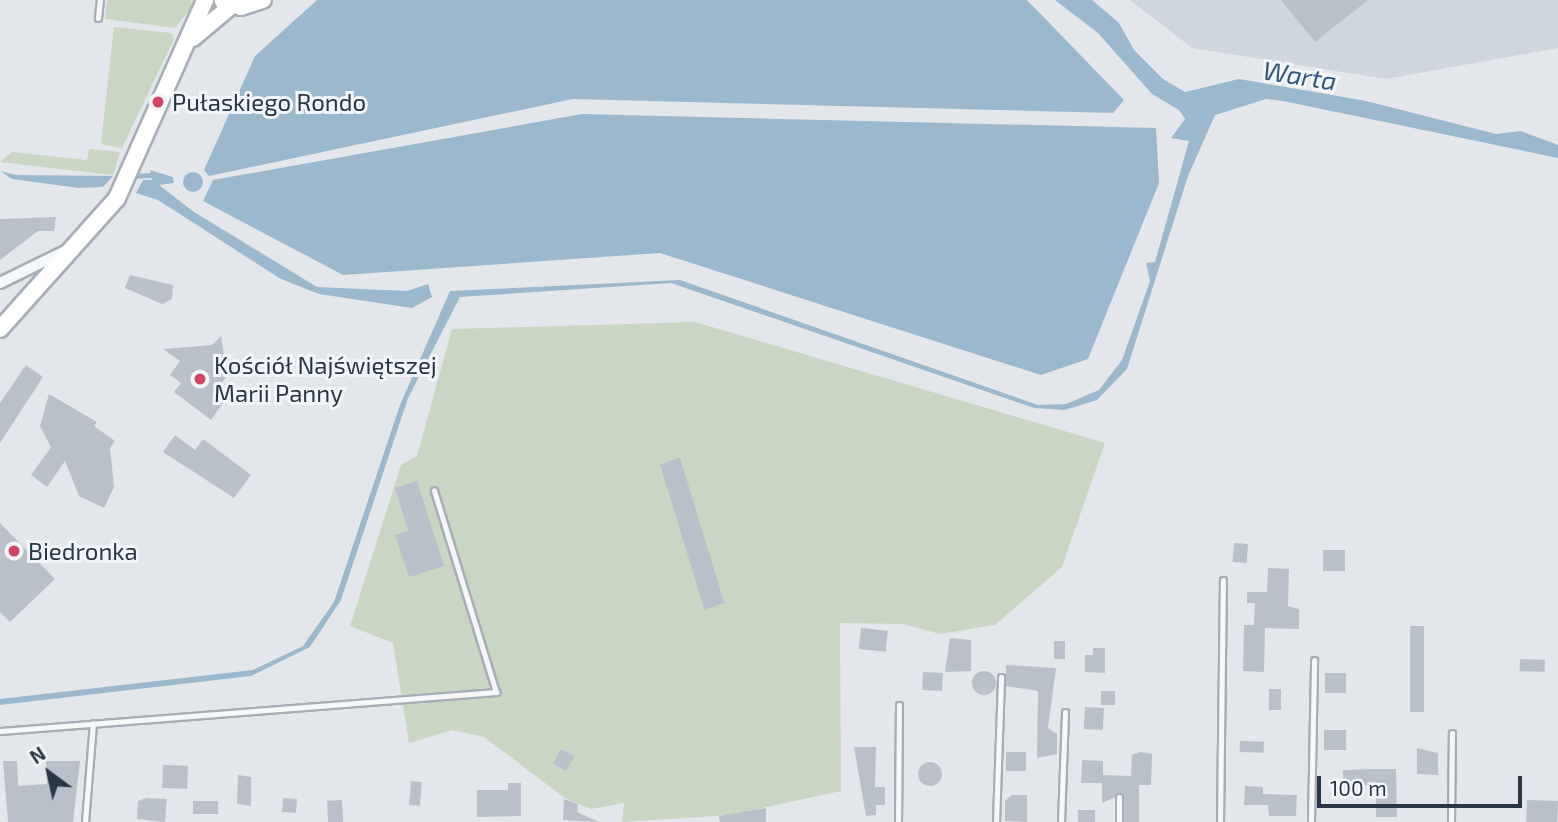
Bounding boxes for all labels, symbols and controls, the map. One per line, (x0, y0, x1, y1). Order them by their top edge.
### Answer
water label: Warta (1261, 54, 1339, 96)
place label: Pułaskiego Rondo (172, 88, 366, 116)
marker: Pułaskiego Rondo (150, 94, 166, 110)
place label: Kościół Najświętszej Marii Panny (214, 351, 438, 407)
marker: Kościół Najświętszej Marii Panny (192, 371, 208, 387)
place label: Biedronka (28, 537, 138, 565)
marker: Biedronka (6, 543, 22, 559)
north arrow (14, 738, 84, 808)
text: N (25, 742, 49, 768)
scale bar (1320, 762, 1525, 806)
text: 100 m (1330, 775, 1387, 800)

